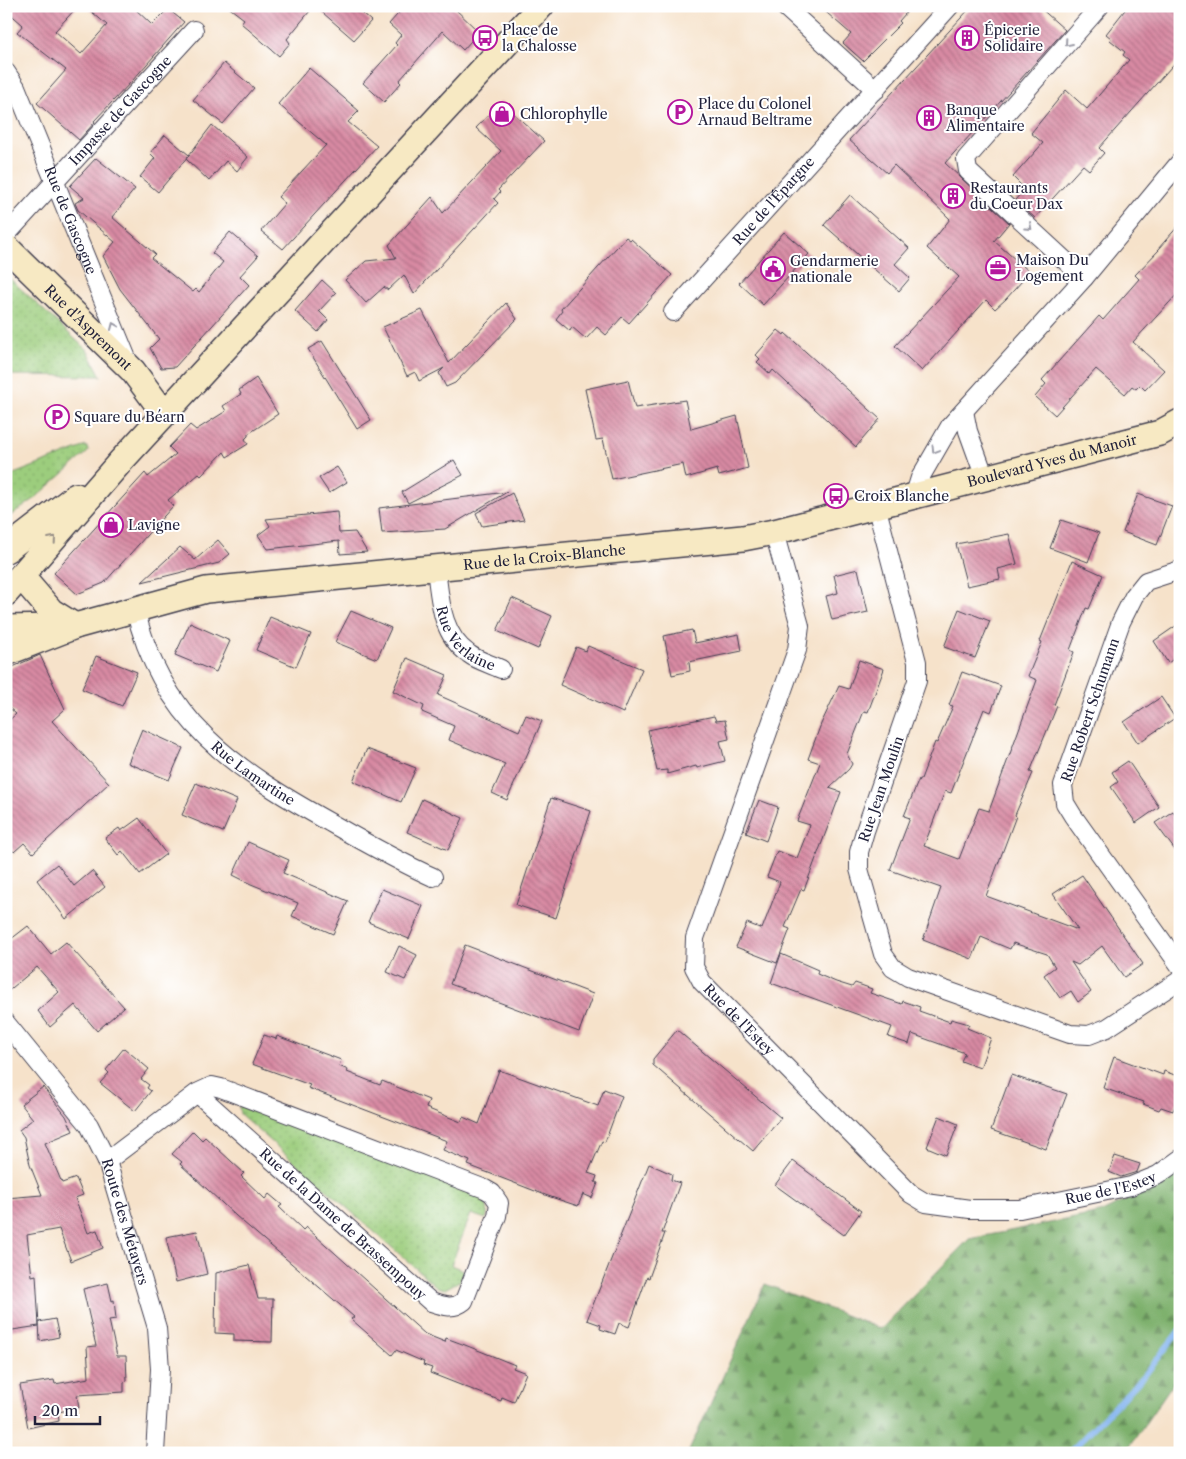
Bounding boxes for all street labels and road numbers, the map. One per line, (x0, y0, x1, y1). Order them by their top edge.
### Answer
street label: Impasse de Gascogne (65, 52, 175, 169)
street label: Rue de l'Épargne (729, 153, 818, 249)
street label: Rue de Gascogne (40, 164, 101, 277)
street label: Rue d'Aspremont (41, 281, 136, 374)
street label: Boulevard Yves du Manoir (965, 430, 1139, 491)
street label: Rue de la Croix-Blanche (462, 540, 627, 574)
street label: Rue Verlaine (432, 604, 498, 675)
street label: Rue Robert Schumann (1057, 635, 1123, 784)
street label: Rue Jean Moulin (854, 733, 908, 844)
street label: Rue Lamartine (207, 737, 298, 809)
street label: Rue de l'Estey (700, 980, 778, 1059)
street label: Rue de la Dame de Brassempouy (256, 1144, 430, 1304)
street label: Route des Métayers (98, 1156, 153, 1287)
street label: Rue de l'Estey (1063, 1168, 1159, 1208)

